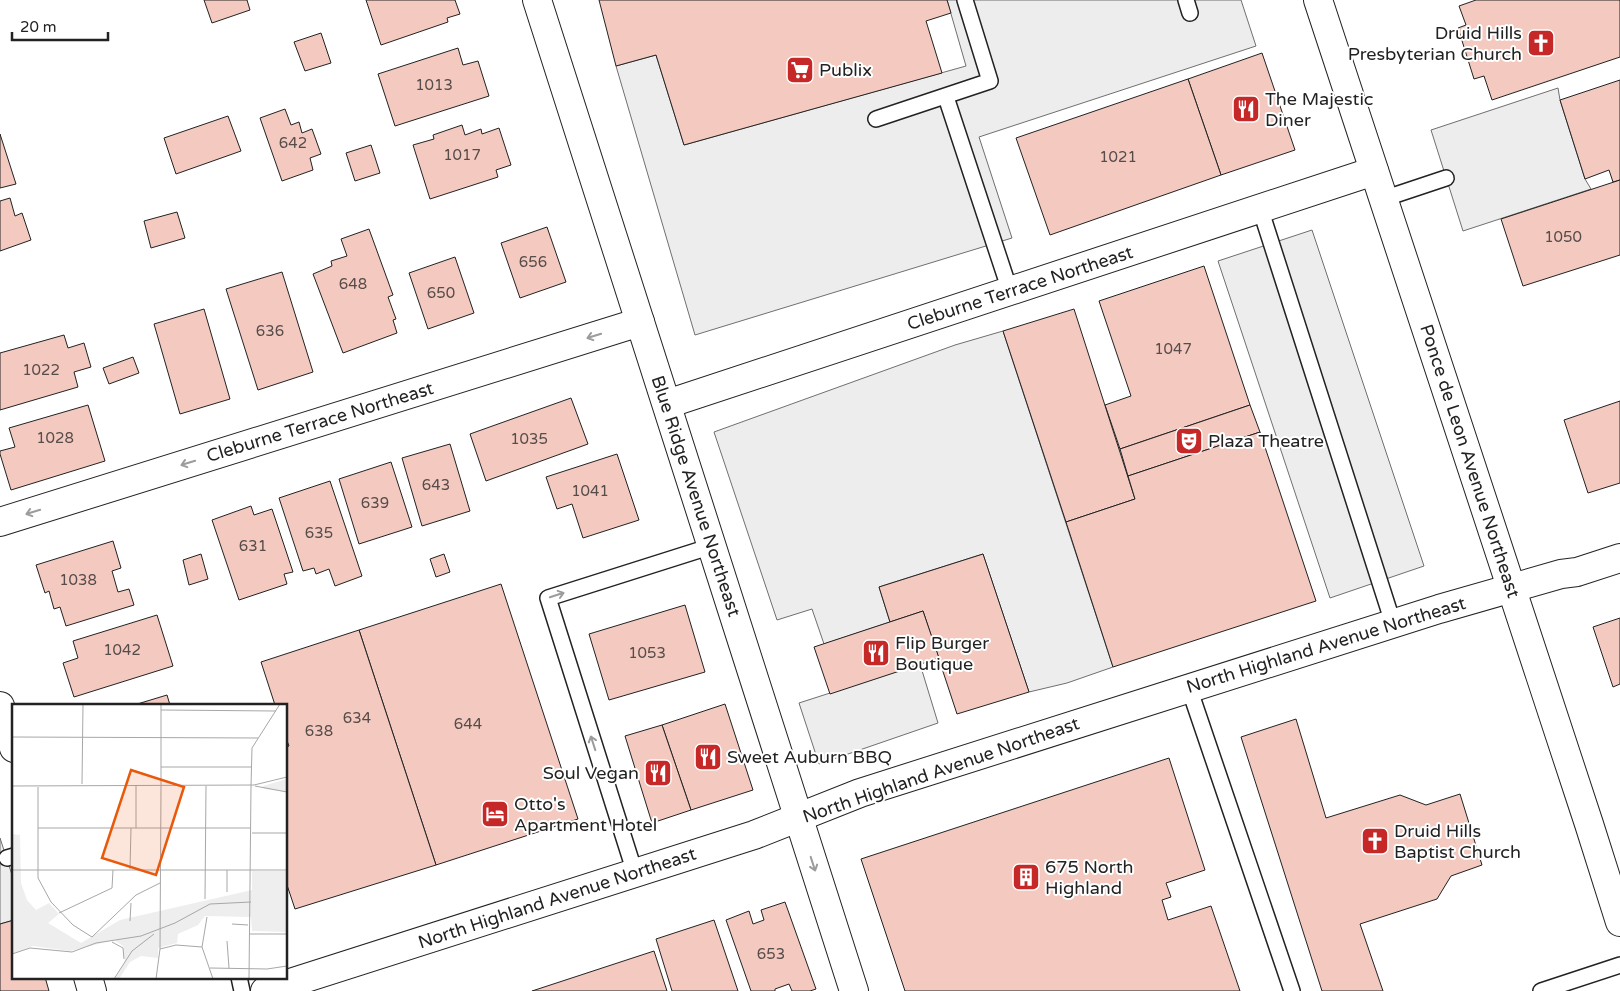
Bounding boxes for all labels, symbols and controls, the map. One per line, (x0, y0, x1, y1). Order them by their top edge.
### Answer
scale bar (12, 10, 109, 42)
text: 20 m (20, 18, 57, 36)
place label: Druid Hills Presbyterian Church (1348, 22, 1522, 65)
church icon: Druid Hills Presbyterian Church (1526, 28, 1556, 58)
supermarket icon: Publix (785, 55, 815, 85)
place label: Publix (819, 59, 872, 81)
house number: 1013 (415, 76, 453, 94)
place label: The Majestic Diner (1265, 88, 1373, 131)
restaurant icon: The Majestic Diner (1231, 94, 1261, 124)
house number: 642 (279, 134, 307, 152)
house number: 1017 (443, 146, 481, 164)
house number: 1021 (1099, 148, 1137, 166)
house number: 1050 (1544, 228, 1582, 246)
street label: Cleburne Terrace Northeast (904, 241, 1136, 335)
house number: 656 (519, 253, 547, 271)
house number: 648 (339, 275, 367, 293)
house number: 650 (427, 284, 455, 302)
street label: Ponce de Leon Avenue Northeast (1415, 321, 1525, 601)
house number: 636 (256, 322, 284, 340)
one-way arrow (586, 332, 602, 342)
house number: 1047 (1154, 340, 1192, 358)
house number: 1022 (22, 361, 60, 379)
street label: Blue Ridge Avenue Northeast (647, 373, 745, 619)
street label: Cleburne Terrace Northeast (204, 377, 436, 467)
theatre icon: Plaza Theatre (1174, 426, 1204, 456)
house number: 1028 (36, 429, 74, 447)
house number: 1035 (510, 430, 548, 448)
place label: Plaza Theatre (1208, 430, 1324, 452)
one-way arrow (181, 459, 197, 469)
house number: 643 (422, 476, 450, 494)
house number: 1041 (571, 482, 609, 500)
house number: 639 (361, 494, 389, 512)
one-way arrow (26, 507, 42, 517)
house number: 635 (305, 524, 333, 542)
house number: 631 (239, 537, 267, 555)
house number: 1038 (59, 571, 97, 589)
one-way arrow (549, 589, 565, 599)
street label: North Highland Avenue Northeast (1184, 592, 1469, 698)
place label: Flip Burger Boutique (895, 632, 989, 675)
restaurant icon: Flip Burger Boutique (861, 638, 891, 668)
house number: 1042 (103, 641, 141, 659)
house number: 1053 (628, 644, 666, 662)
inset map (12, 704, 288, 978)
house number: 634 (343, 709, 371, 727)
street label: North Highland Avenue Northeast (800, 712, 1082, 828)
house number: 644 (454, 715, 482, 733)
house number: 638 (305, 722, 333, 740)
one-way arrow (588, 736, 598, 752)
restaurant icon: Sweet Auburn BBQ (693, 742, 723, 772)
place label: Sweet Auburn BBQ (727, 746, 892, 768)
restaurant icon: Soul Vegan (643, 758, 673, 788)
place label: Soul Vegan (543, 762, 639, 784)
place label: Otto's Apartment Hotel (514, 793, 657, 836)
hotel icon: Otto's Apartment Hotel (480, 799, 510, 829)
place label: Druid Hills Baptist Church (1394, 820, 1521, 863)
church icon: Druid Hills Baptist Church (1360, 826, 1390, 856)
street label: North Highland Avenue Northeast (415, 843, 699, 953)
one-way arrow (809, 856, 818, 872)
place label: 675 North Highland (1045, 856, 1133, 899)
building icon: 675 North Highland (1011, 862, 1041, 892)
house number: 653 (757, 945, 785, 963)

